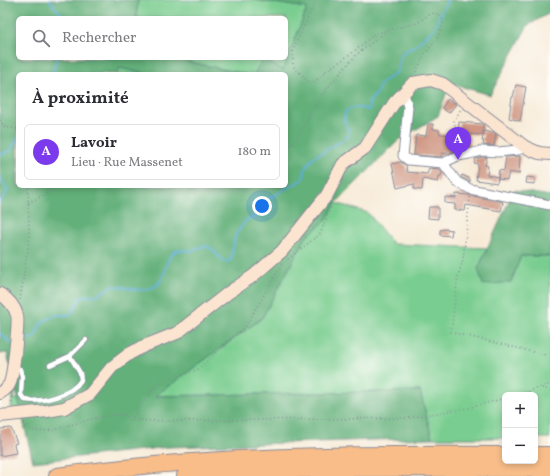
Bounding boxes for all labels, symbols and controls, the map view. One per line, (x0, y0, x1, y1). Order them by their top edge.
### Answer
search box (16, 16, 288, 60)
icon: search (30, 27, 52, 49)
text: Rechercher (62, 28, 136, 49)
text: À proximité (32, 87, 129, 110)
pin: A (445, 127, 471, 160)
text: Lavoir (71, 133, 117, 154)
text: A (41, 143, 51, 161)
text: 180 m (237, 143, 271, 161)
text: Lieu · Rue Massenet (71, 154, 183, 172)
your location (252, 196, 272, 216)
map controls (502, 392, 538, 464)
button: + (502, 392, 538, 428)
button: − (502, 428, 538, 464)

